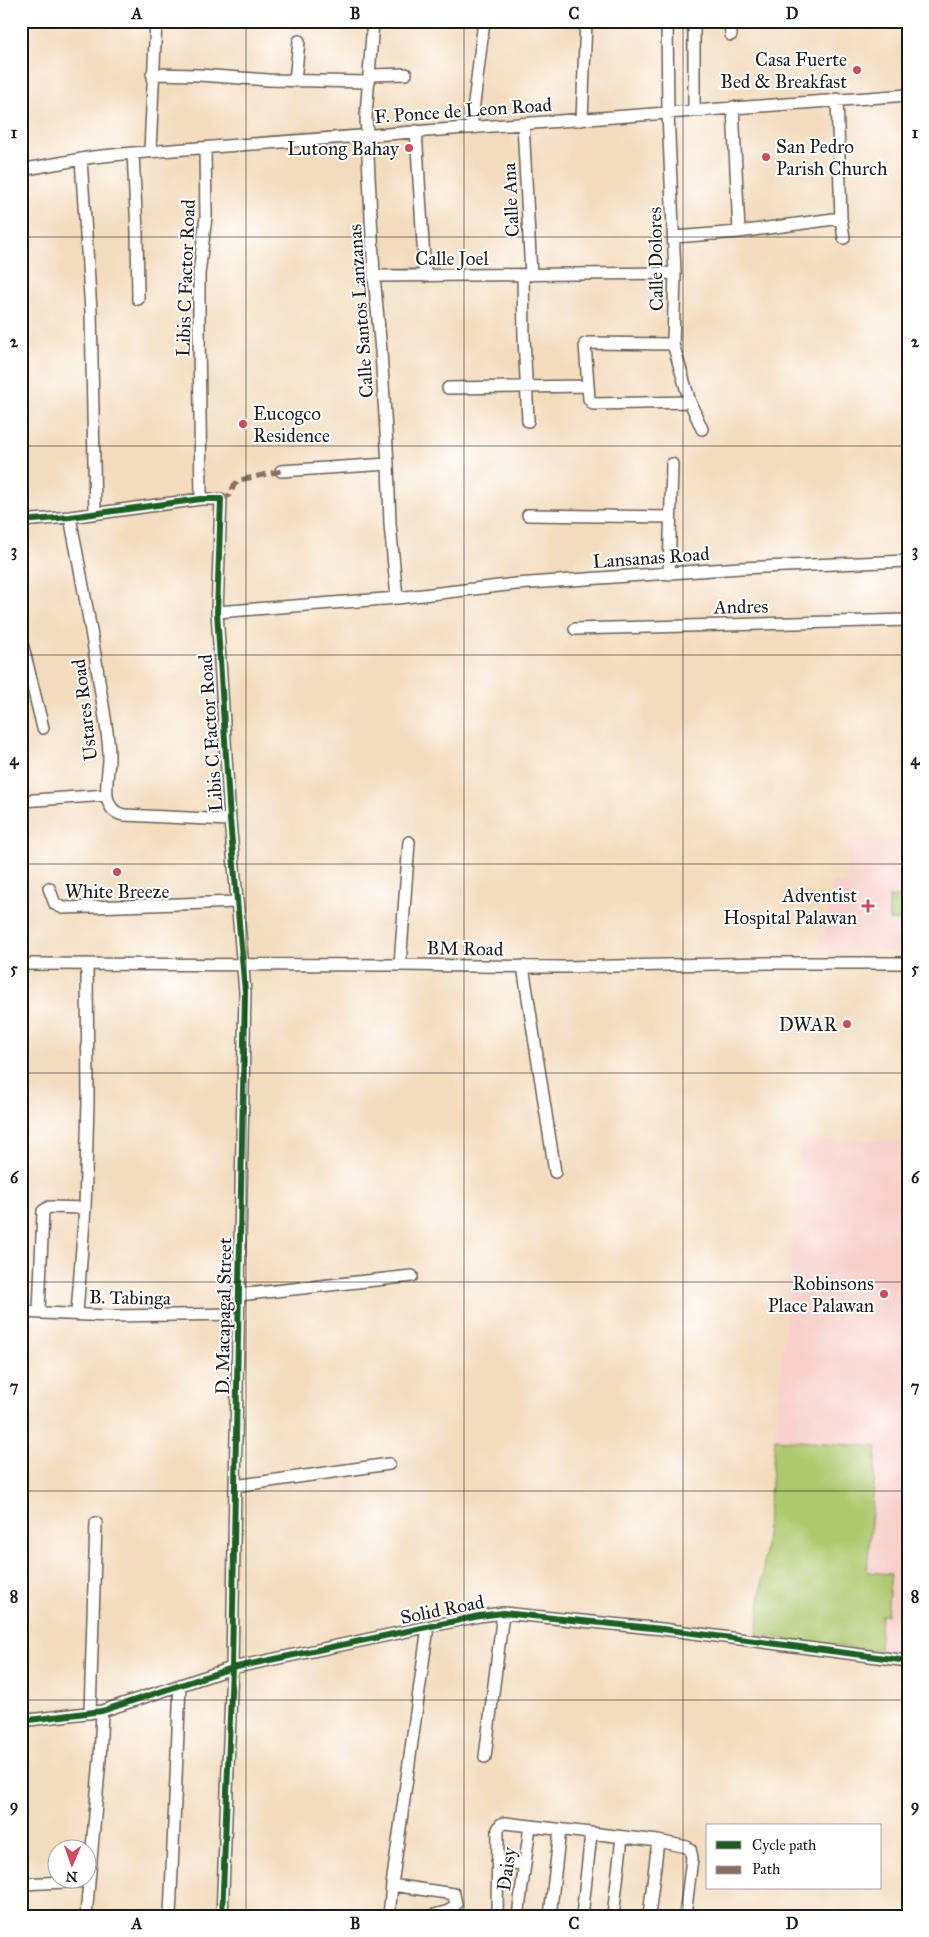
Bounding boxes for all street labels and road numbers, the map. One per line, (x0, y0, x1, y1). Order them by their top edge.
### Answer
street label: F. Ponce de Leon Road (374, 93, 553, 128)
street label: Calle Ana (497, 161, 524, 238)
street label: Libis C Factor Road (171, 198, 200, 357)
street label: Calle Dolores (643, 207, 668, 311)
street label: Calle Santos Lanzanas (343, 223, 378, 399)
street label: Calle Joel (415, 247, 489, 271)
street label: Lansanas Road (592, 542, 711, 573)
street label: Andres (713, 595, 768, 618)
street label: Libis C Factor Road (193, 653, 227, 812)
street label: Ustares Road (67, 657, 102, 762)
street label: BM Road (426, 936, 504, 961)
street label: D. Macapagal Street (211, 1237, 237, 1395)
street label: B. Tabinga (89, 1285, 172, 1311)
street label: Solid Road (398, 1590, 486, 1629)
street label: Daisy (492, 1845, 521, 1892)

